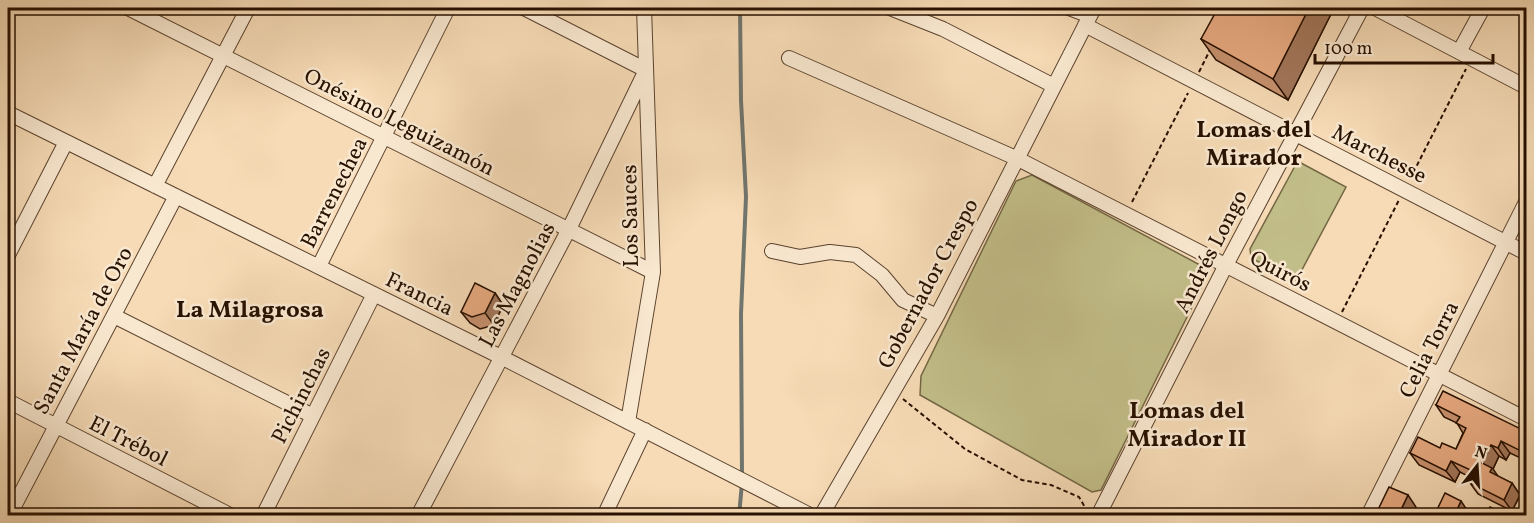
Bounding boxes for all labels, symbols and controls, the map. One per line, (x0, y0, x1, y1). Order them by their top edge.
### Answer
scale bar (1315, 27, 1494, 65)
text: 100 m (1324, 37, 1373, 62)
street label: Onésimo Leguizamón (298, 62, 500, 185)
district label: Lomas del Mirador (1196, 114, 1312, 176)
street label: Marchesse (1326, 118, 1432, 192)
street label: Barrenechea (294, 132, 376, 254)
street label: Los Sauces (615, 164, 648, 268)
street label: Andrés Longo (1168, 185, 1257, 319)
street label: Gobernador Crespo (871, 194, 987, 375)
street label: Las Magnolias (472, 217, 564, 353)
street label: Santa María de Oro (27, 242, 142, 421)
street label: Quirós (1244, 244, 1316, 301)
street label: Francia (380, 265, 458, 325)
district label: La Milagrosa (176, 294, 324, 328)
street label: Celia Torra (1393, 296, 1468, 404)
street label: Pichinchas (265, 343, 340, 450)
district label: Lomas del Mirador II (1128, 395, 1246, 457)
street label: El Trébol (83, 409, 173, 475)
north arrow (1447, 436, 1507, 496)
text: N (1472, 441, 1490, 466)

